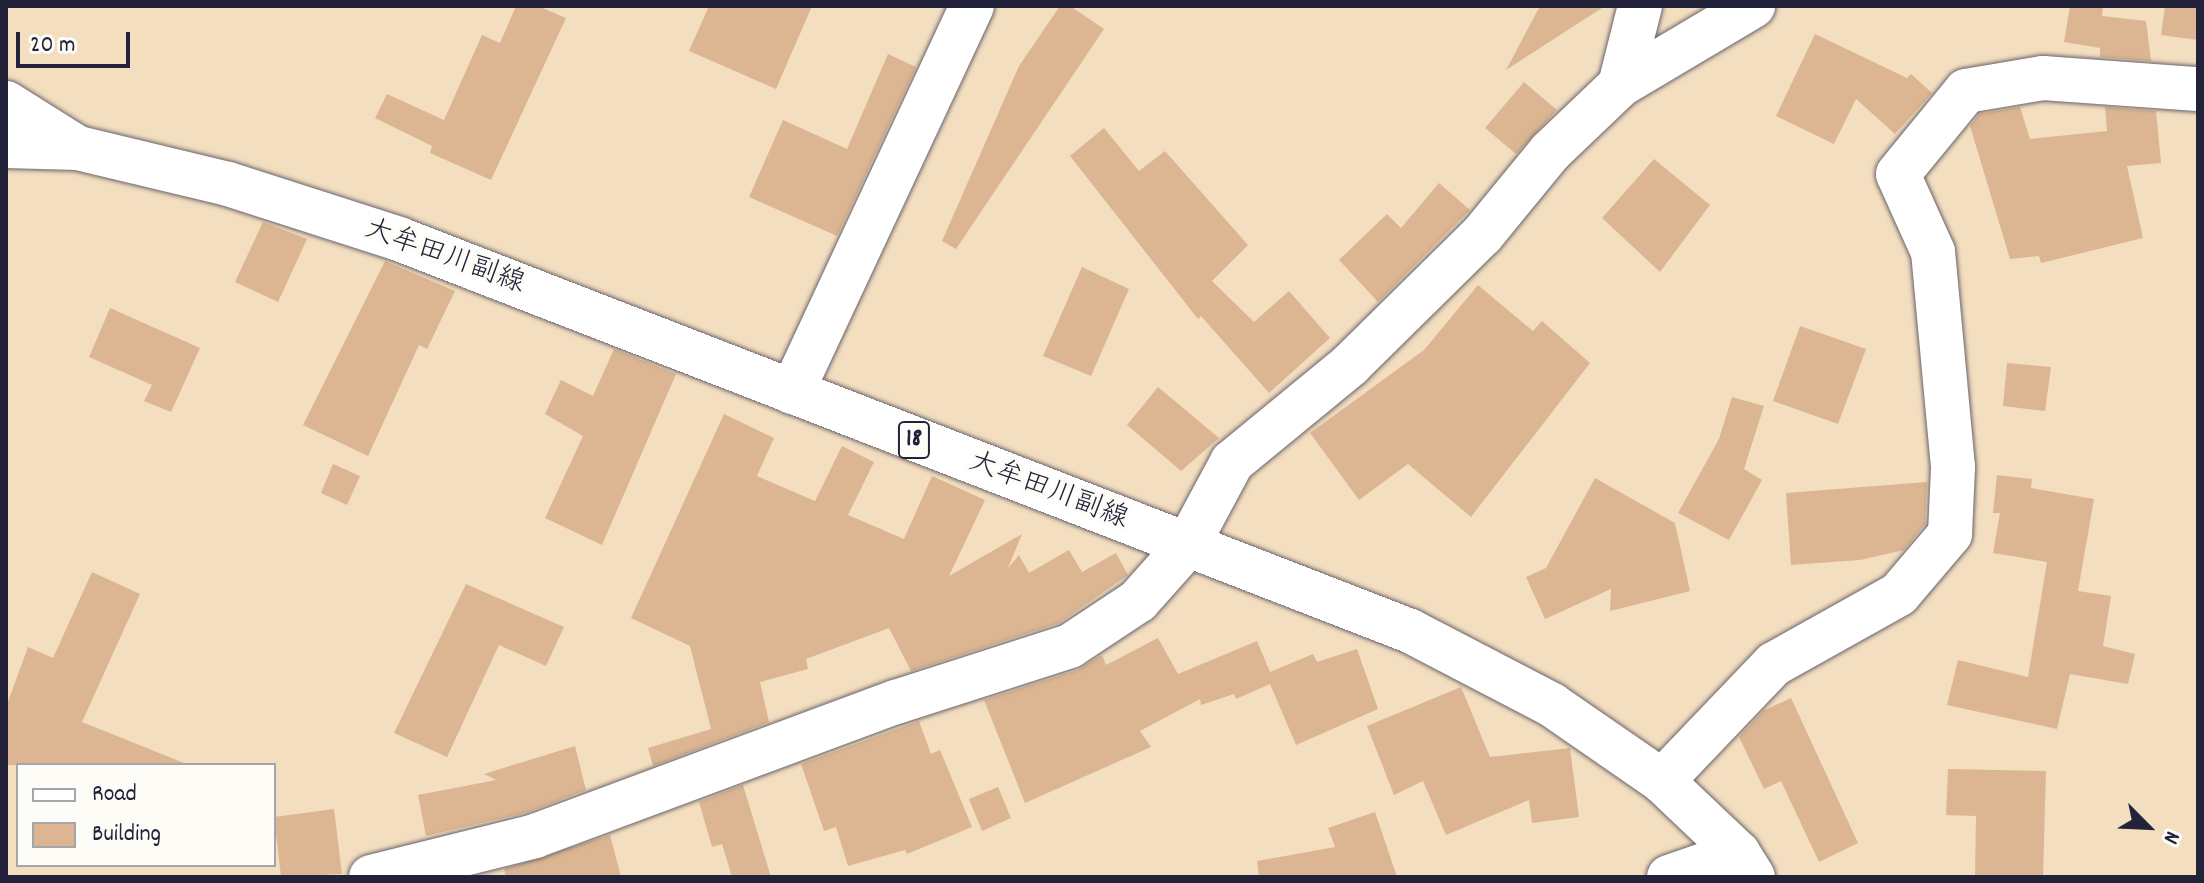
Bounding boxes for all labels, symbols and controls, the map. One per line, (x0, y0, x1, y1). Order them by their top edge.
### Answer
scale bar (20, 16, 134, 66)
text: 20 m (30, 29, 76, 63)
street label: 大牟田川副線 (359, 213, 529, 303)
road number: 18 (896, 418, 932, 462)
street label: 大牟田川副線 (964, 446, 1132, 538)
legend (16, 763, 276, 867)
text: Road (92, 778, 137, 812)
north arrow (2108, 787, 2188, 867)
text: Building (92, 818, 161, 852)
text: N (2154, 826, 2187, 848)

